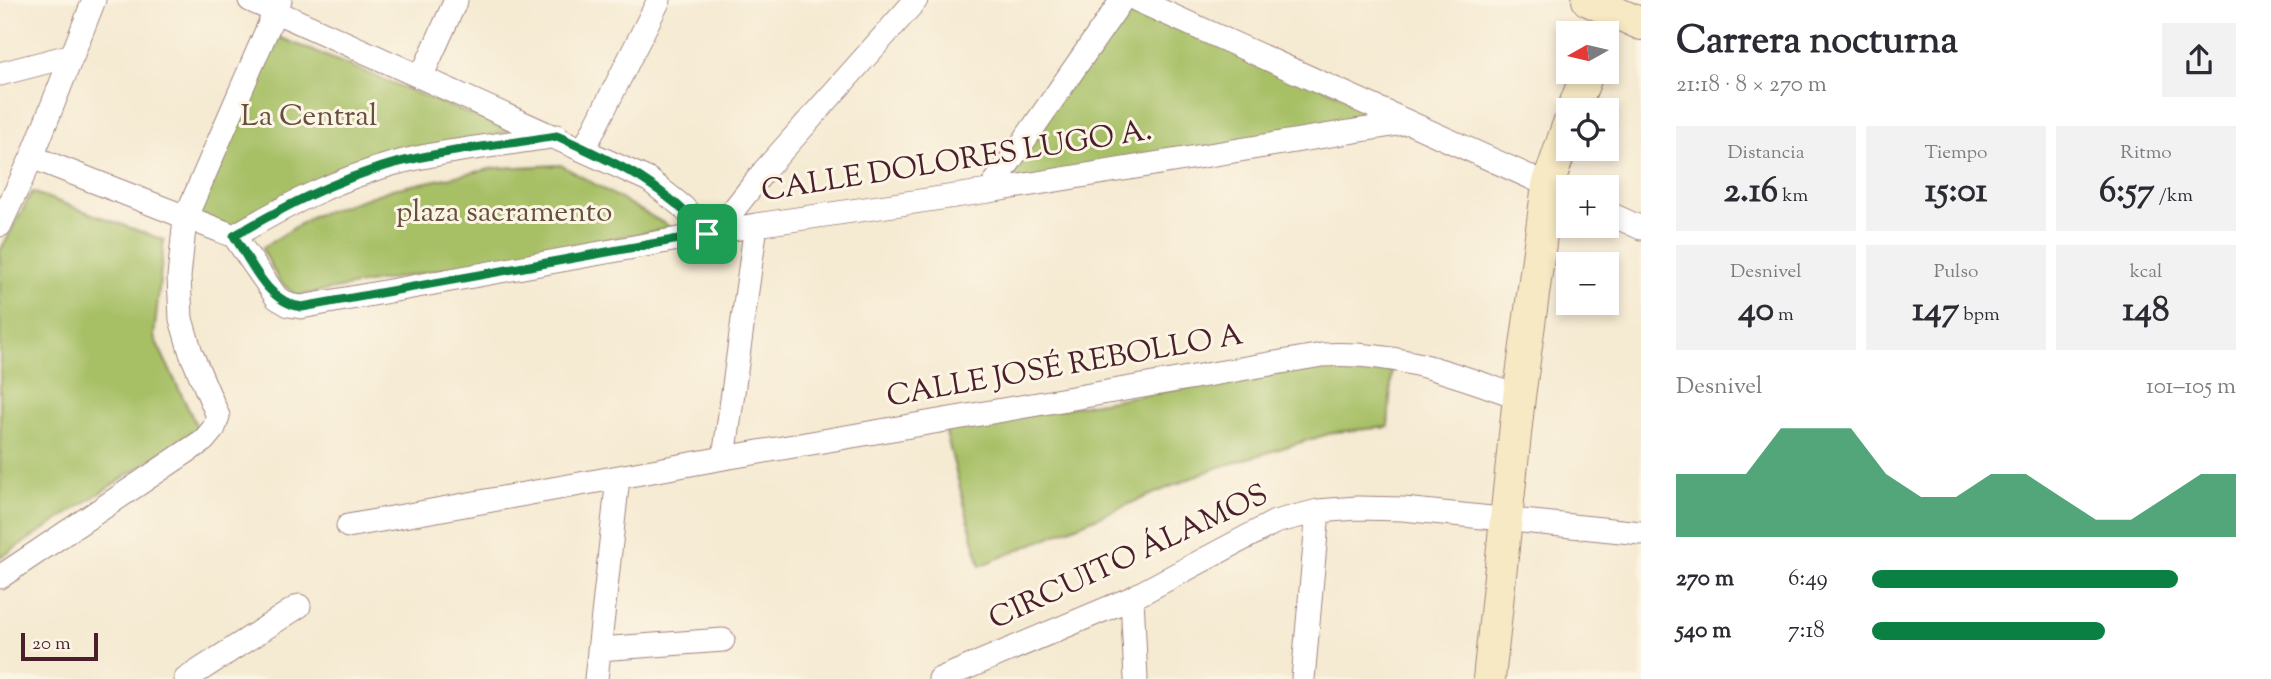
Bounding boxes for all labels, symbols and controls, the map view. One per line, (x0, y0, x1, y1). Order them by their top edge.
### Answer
text: Carrera nocturna (1676, 16, 1958, 70)
north arrow (1556, 21, 1619, 84)
map controls (1556, 21, 1619, 315)
button: share (2162, 23, 2236, 97)
text: 21:18 · 8 × 270 m (1676, 69, 1827, 102)
park label: La Central (241, 96, 377, 139)
button: locate (1556, 98, 1619, 161)
street label: CALLE DOLORES LUGO A. (759, 110, 1155, 214)
text: Distancia (1728, 140, 1804, 167)
text: Tiempo (1924, 140, 1988, 167)
text: Ritmo (2120, 140, 2172, 167)
text: 2.16 (1724, 167, 1778, 218)
text: 15:01 (1925, 167, 1987, 218)
text: 6:57 (2099, 167, 2155, 218)
button: + (1556, 175, 1619, 238)
text: km (1778, 183, 1808, 210)
text: /km (2155, 183, 2193, 210)
park label: plaza sacramento (396, 192, 612, 235)
pin (677, 204, 737, 264)
icon: arrive (688, 215, 726, 253)
button: − (1556, 252, 1619, 315)
text: Desnivel (1730, 259, 1802, 286)
text: Pulso (1934, 259, 1978, 286)
text: kcal (2130, 259, 2162, 286)
text: 40 (1738, 286, 1774, 337)
text: 147 (1912, 286, 1959, 337)
text: 148 (2122, 286, 2170, 337)
text: m (1774, 302, 1794, 329)
text: bpm (1959, 302, 2000, 329)
street label: CALLE JOSÉ REBOLLO A (883, 314, 1247, 420)
text: Desnivel (1676, 371, 1762, 404)
text: 101–105 m (2146, 371, 2236, 404)
street label: CIRCUITO ÁLAMOS (982, 474, 1276, 642)
text: 270 m (1676, 563, 1734, 596)
text: 6:49 (1788, 563, 1828, 596)
text: 540 m (1676, 615, 1731, 648)
text: 7:18 (1788, 615, 1825, 648)
scale bar (21, 630, 98, 662)
text: 20 m (32, 631, 71, 658)

